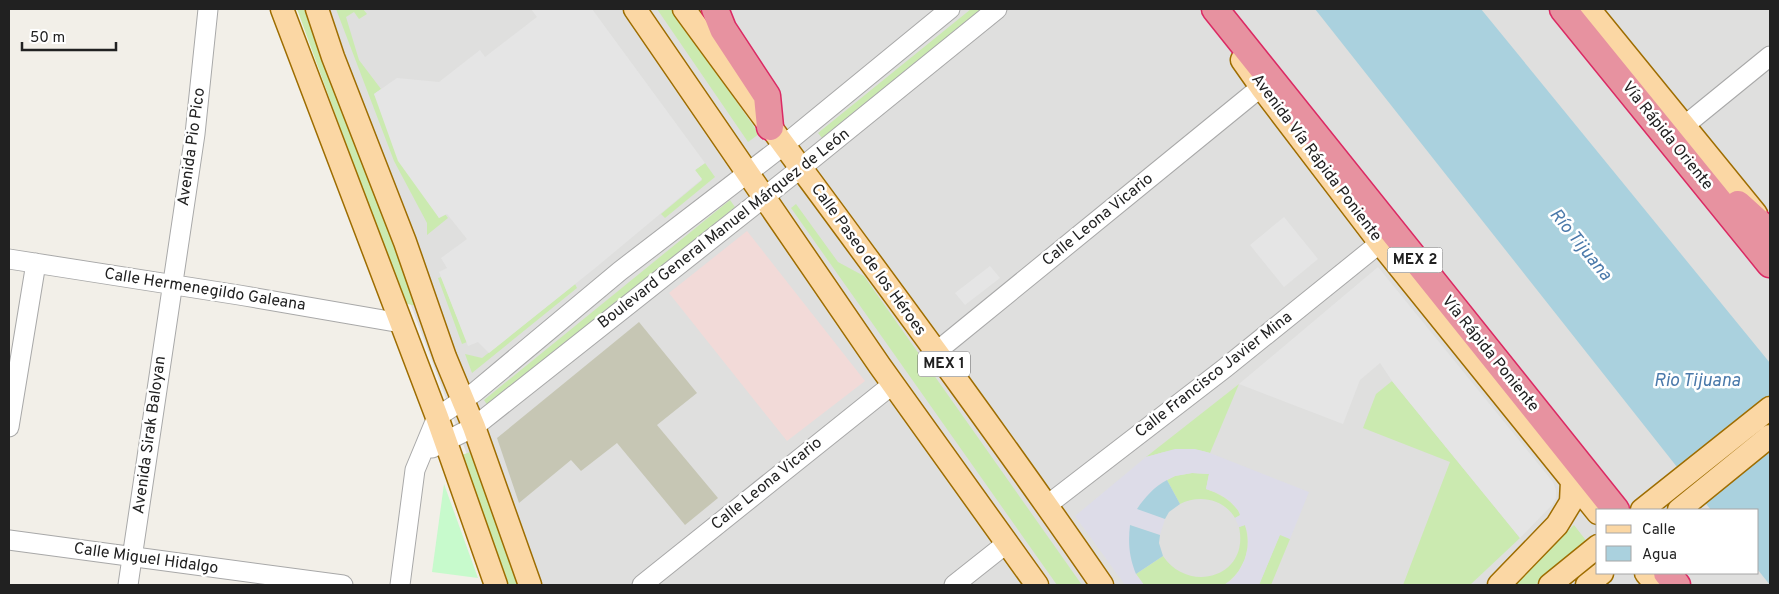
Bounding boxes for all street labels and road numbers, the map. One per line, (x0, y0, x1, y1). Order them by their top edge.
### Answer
street label: Avenida Vía Rápida Poniente (1246, 70, 1386, 246)
street label: Vía Rápida Oriente (1617, 78, 1717, 194)
street label: Avenida Pio Pico (174, 87, 210, 207)
street label: Boulevard General Manuel Márquez de León (594, 124, 854, 334)
street label: Calle Leona Vicario (1038, 169, 1158, 271)
street label: Calle Paseo de los Héroes (806, 180, 930, 340)
road number: MEX 2 (1388, 248, 1442, 272)
street label: Calle Hermenegildo Galeana (103, 264, 307, 316)
street label: Vía Rápida Poniente (1437, 292, 1543, 416)
street label: Calle Francisco Javier Mina (1131, 307, 1297, 443)
road number: MEX 1 (918, 352, 970, 376)
street label: Avenida Sirak Baloyan (129, 355, 171, 515)
street label: Calle Leona Vicario (707, 433, 827, 535)
street label: Calle Miguel Hidalgo (72, 539, 220, 579)

